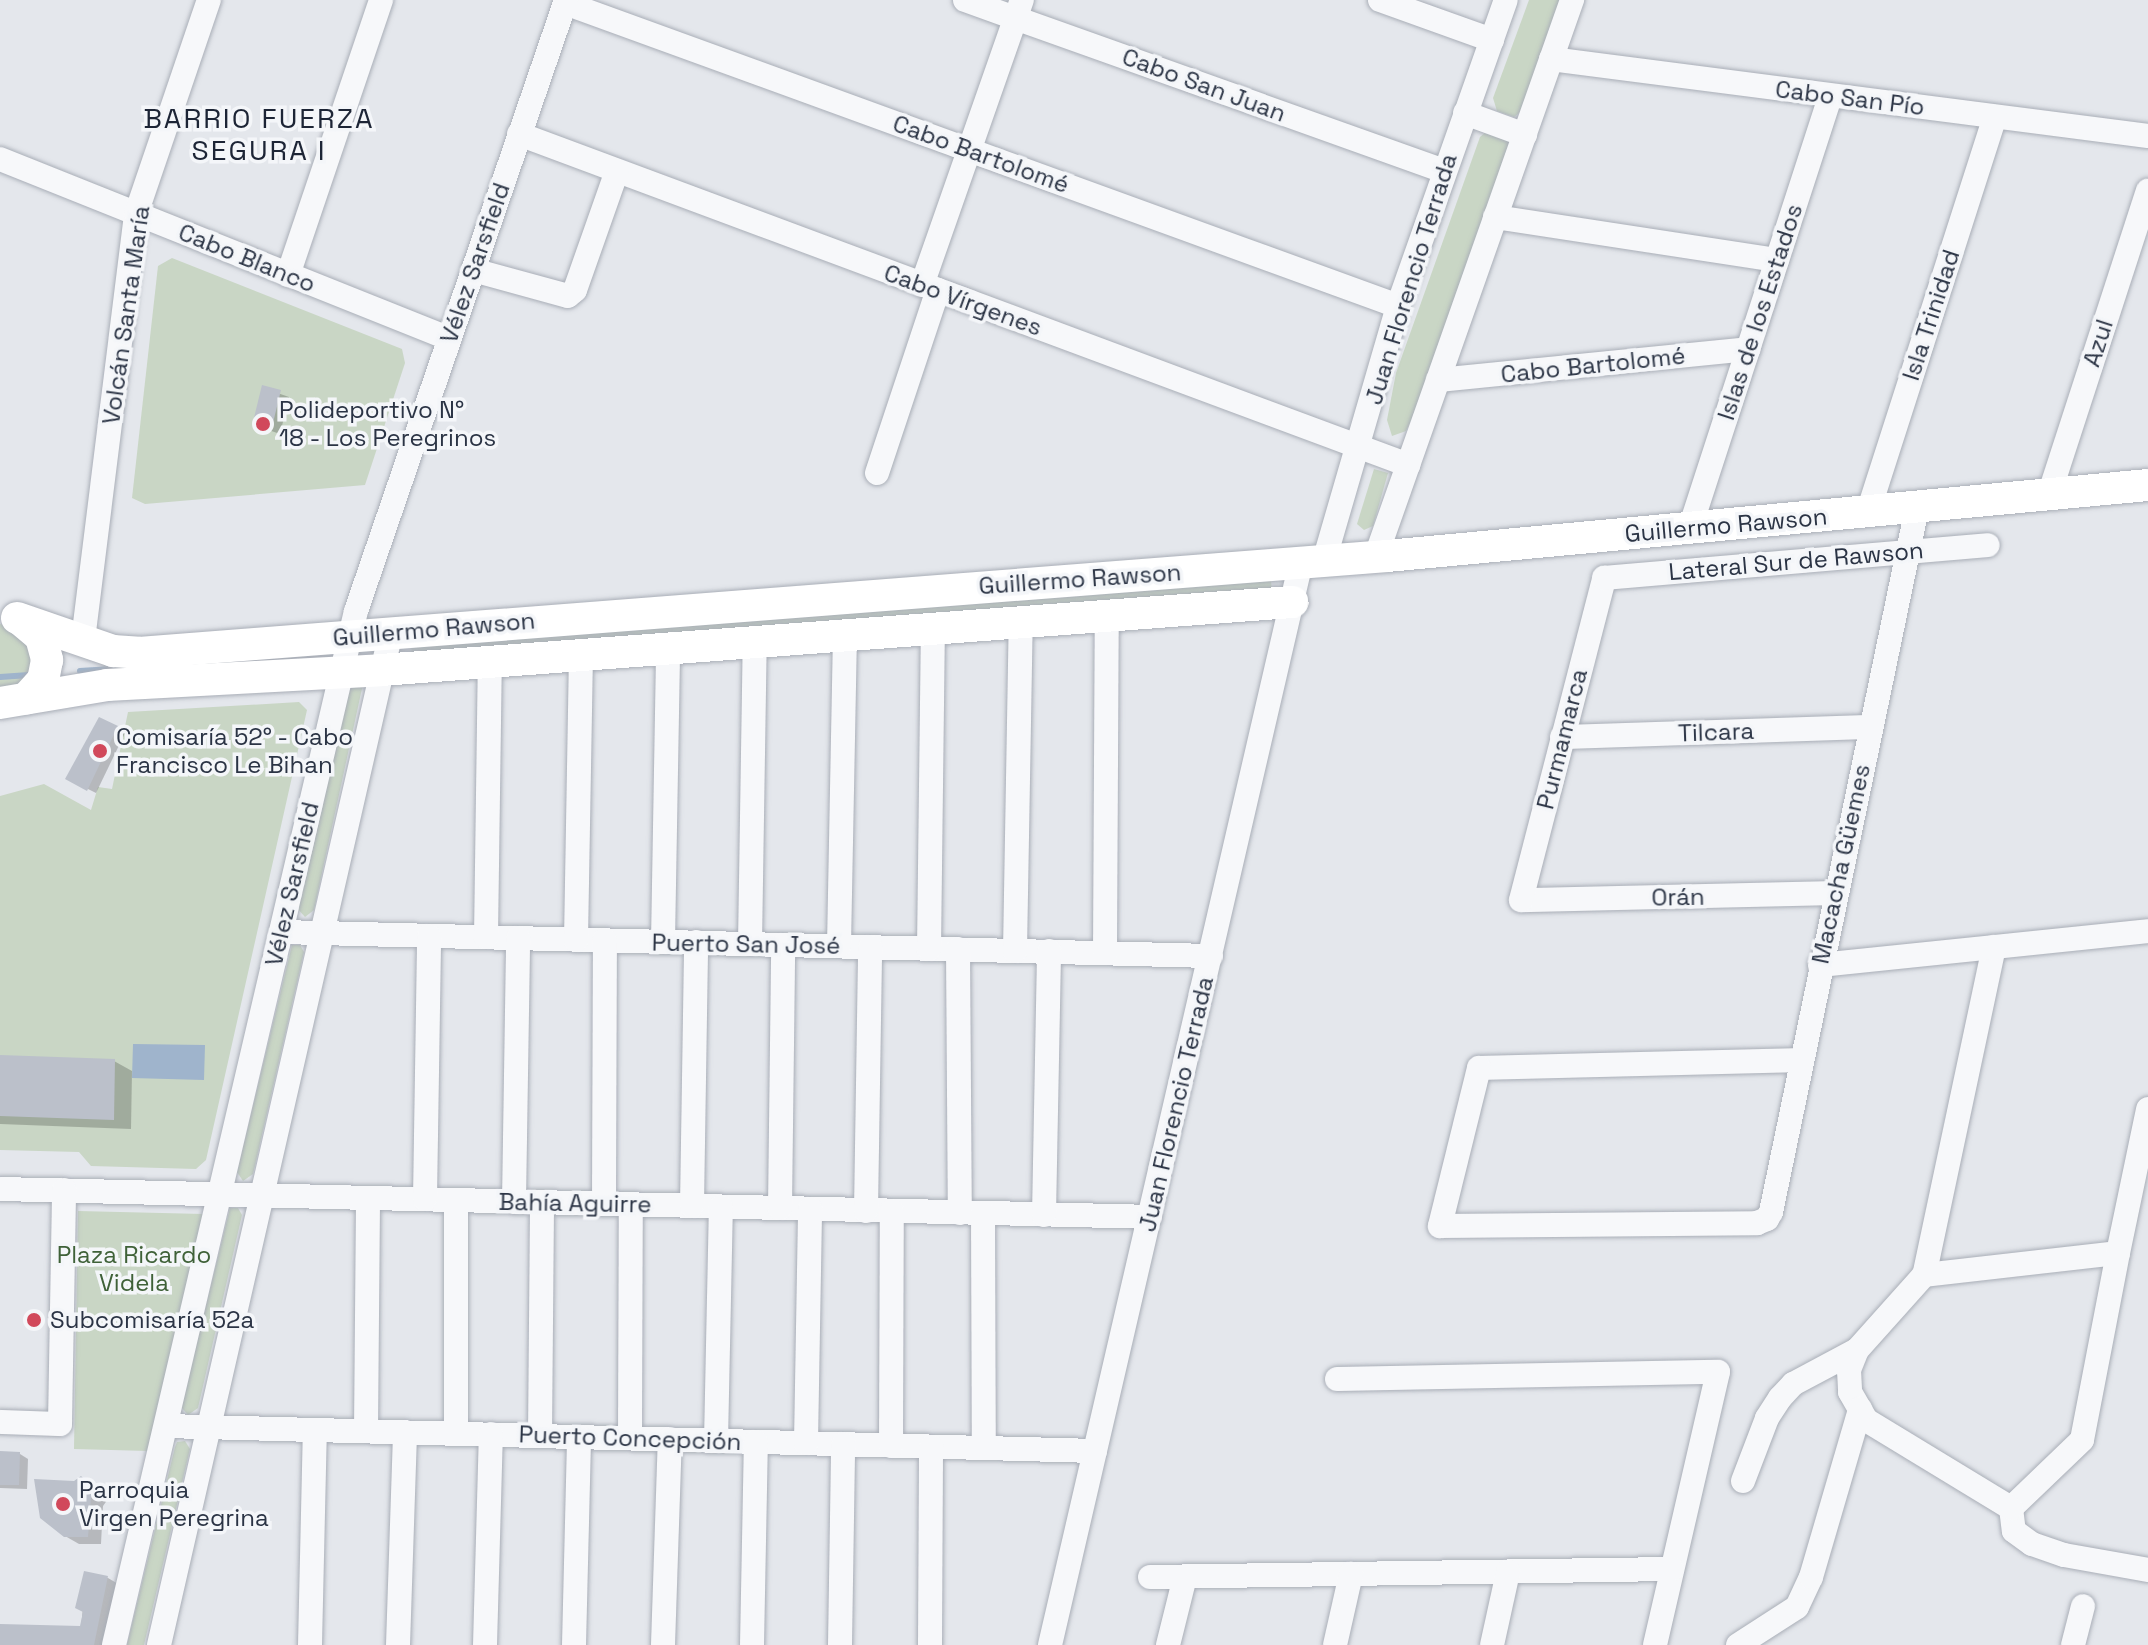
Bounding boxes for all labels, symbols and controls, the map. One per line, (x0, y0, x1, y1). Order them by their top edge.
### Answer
street label: Cabo San Juan (1118, 42, 1290, 128)
street label: Cabo San Pío (1774, 75, 1926, 121)
district label: BARRIO FUERZA SEGURA I (143, 101, 375, 167)
street label: Cabo Bartolomé (889, 109, 1073, 199)
street label: Juan Florencio Terrada (1359, 150, 1463, 408)
street label: Vélez Sarsfield (434, 179, 516, 347)
street label: Islas de los Estados (1711, 200, 1809, 424)
street label: Volcán Santa María (96, 204, 156, 426)
street label: Cabo Blanco (174, 217, 320, 299)
street label: Isla Trinidad (1896, 246, 1966, 384)
street label: Cabo Vírgenes (880, 258, 1046, 342)
street label: Azul (2077, 316, 2119, 370)
street label: Cabo Bartolomé (1499, 341, 1687, 389)
place label: Polideportivo N° 18 - Los Peregrinos (279, 396, 498, 452)
marker: Polideportivo N° 18 - Los Peregrinos (254, 415, 272, 433)
street label: Guillermo Rawson (1624, 502, 1828, 548)
street label: Lateral Sur de Rawson (1667, 536, 1925, 586)
street label: Guillermo Rawson (978, 558, 1182, 600)
street label: Guillermo Rawson (332, 606, 536, 652)
street label: Purmamarca (1531, 666, 1593, 812)
street label: Tilcara (1677, 716, 1755, 748)
place label: Comisaría 52° - Cabo Francisco Le Bihan (116, 723, 355, 779)
marker: Comisaría 52° - Cabo Francisco Le Bihan (91, 742, 109, 760)
street label: Macacha Güemes (1806, 762, 1876, 966)
street label: Vélez Sarsfield (259, 799, 325, 969)
street label: Orán (1651, 882, 1705, 912)
street label: Puerto San José (651, 928, 841, 960)
street label: Juan Florencio Terrada (1133, 973, 1219, 1235)
street label: Bahía Aguirre (498, 1187, 652, 1219)
park label: Plaza Ricardo Videla (57, 1241, 211, 1297)
place label: Subcomisaría 52a (50, 1306, 254, 1334)
marker: Subcomisaría 52a (25, 1311, 43, 1329)
street label: Puerto Concepción (518, 1420, 742, 1456)
place label: Parroquia Virgen Peregrina (79, 1476, 269, 1532)
marker: Parroquia Virgen Peregrina (54, 1495, 72, 1513)

